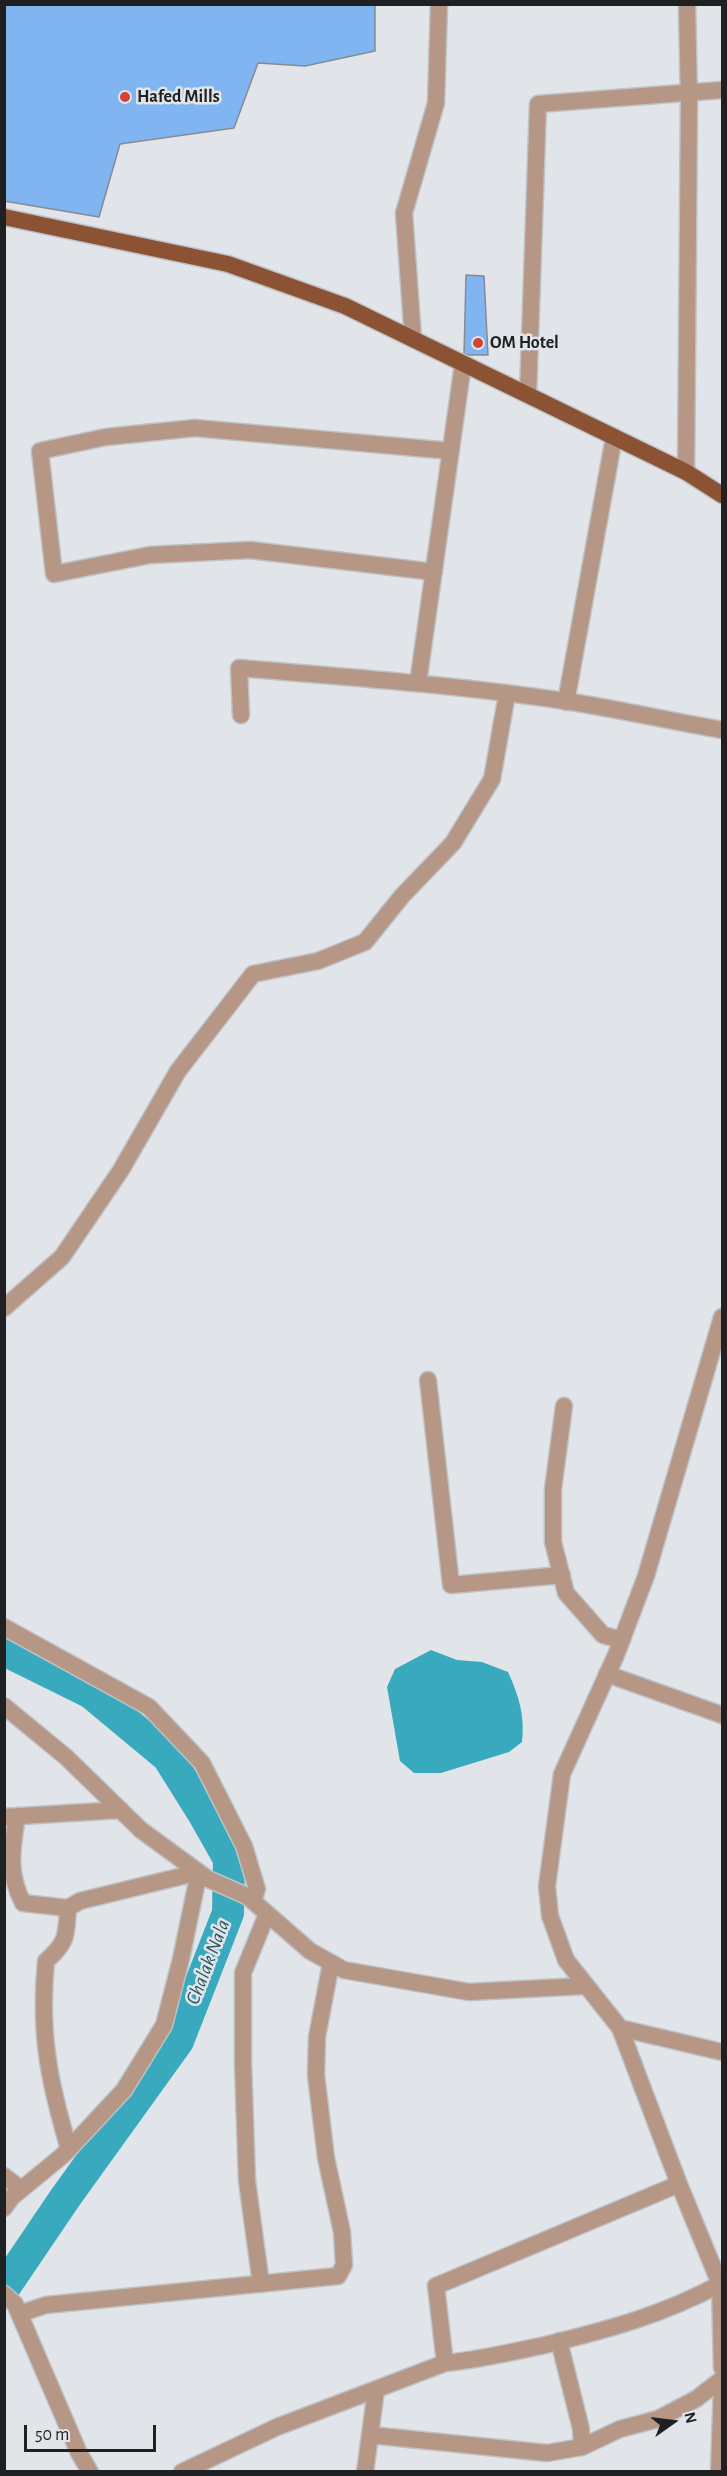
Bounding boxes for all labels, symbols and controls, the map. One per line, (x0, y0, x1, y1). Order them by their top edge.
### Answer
place label: Hafed Mills (137, 86, 220, 108)
marker: Hafed Mills (118, 90, 132, 104)
place label: OM Hotel (490, 332, 559, 354)
marker: OM Hotel (471, 336, 485, 350)
water label: Chalak Nala (181, 1916, 235, 2008)
north arrow (643, 2392, 703, 2452)
text: N (681, 2410, 700, 2425)
scale bar (27, 2413, 159, 2451)
text: 50 m (35, 2426, 69, 2444)

